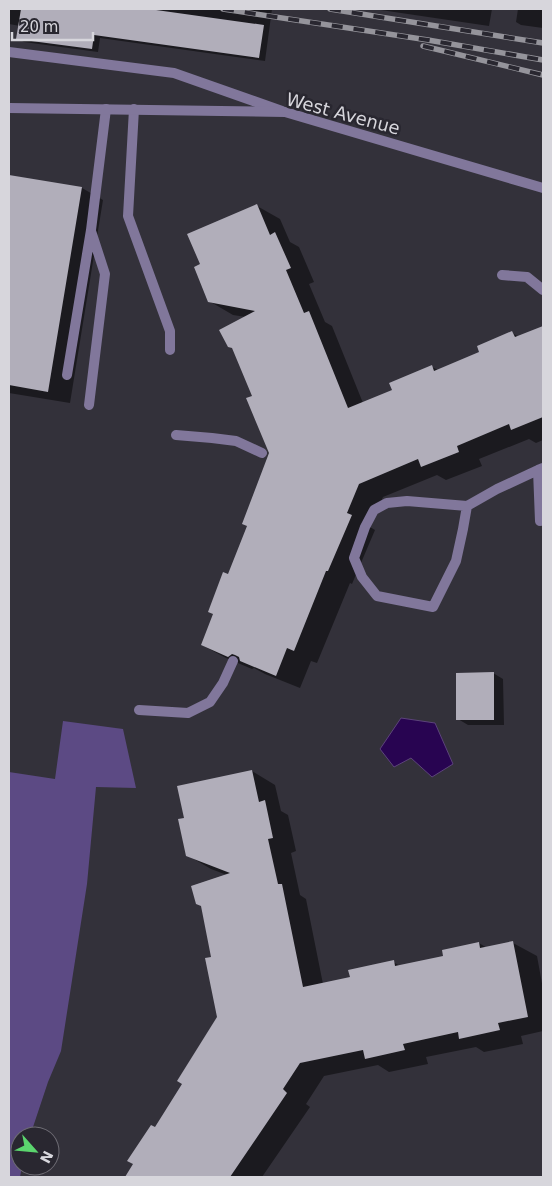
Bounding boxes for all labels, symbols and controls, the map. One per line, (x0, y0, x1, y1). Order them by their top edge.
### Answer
scale bar (12, 10, 94, 42)
text: 20 m (20, 18, 58, 36)
street label: West Avenue (284, 88, 402, 139)
north arrow (10, 1126, 60, 1176)
text: N (37, 1148, 56, 1166)

